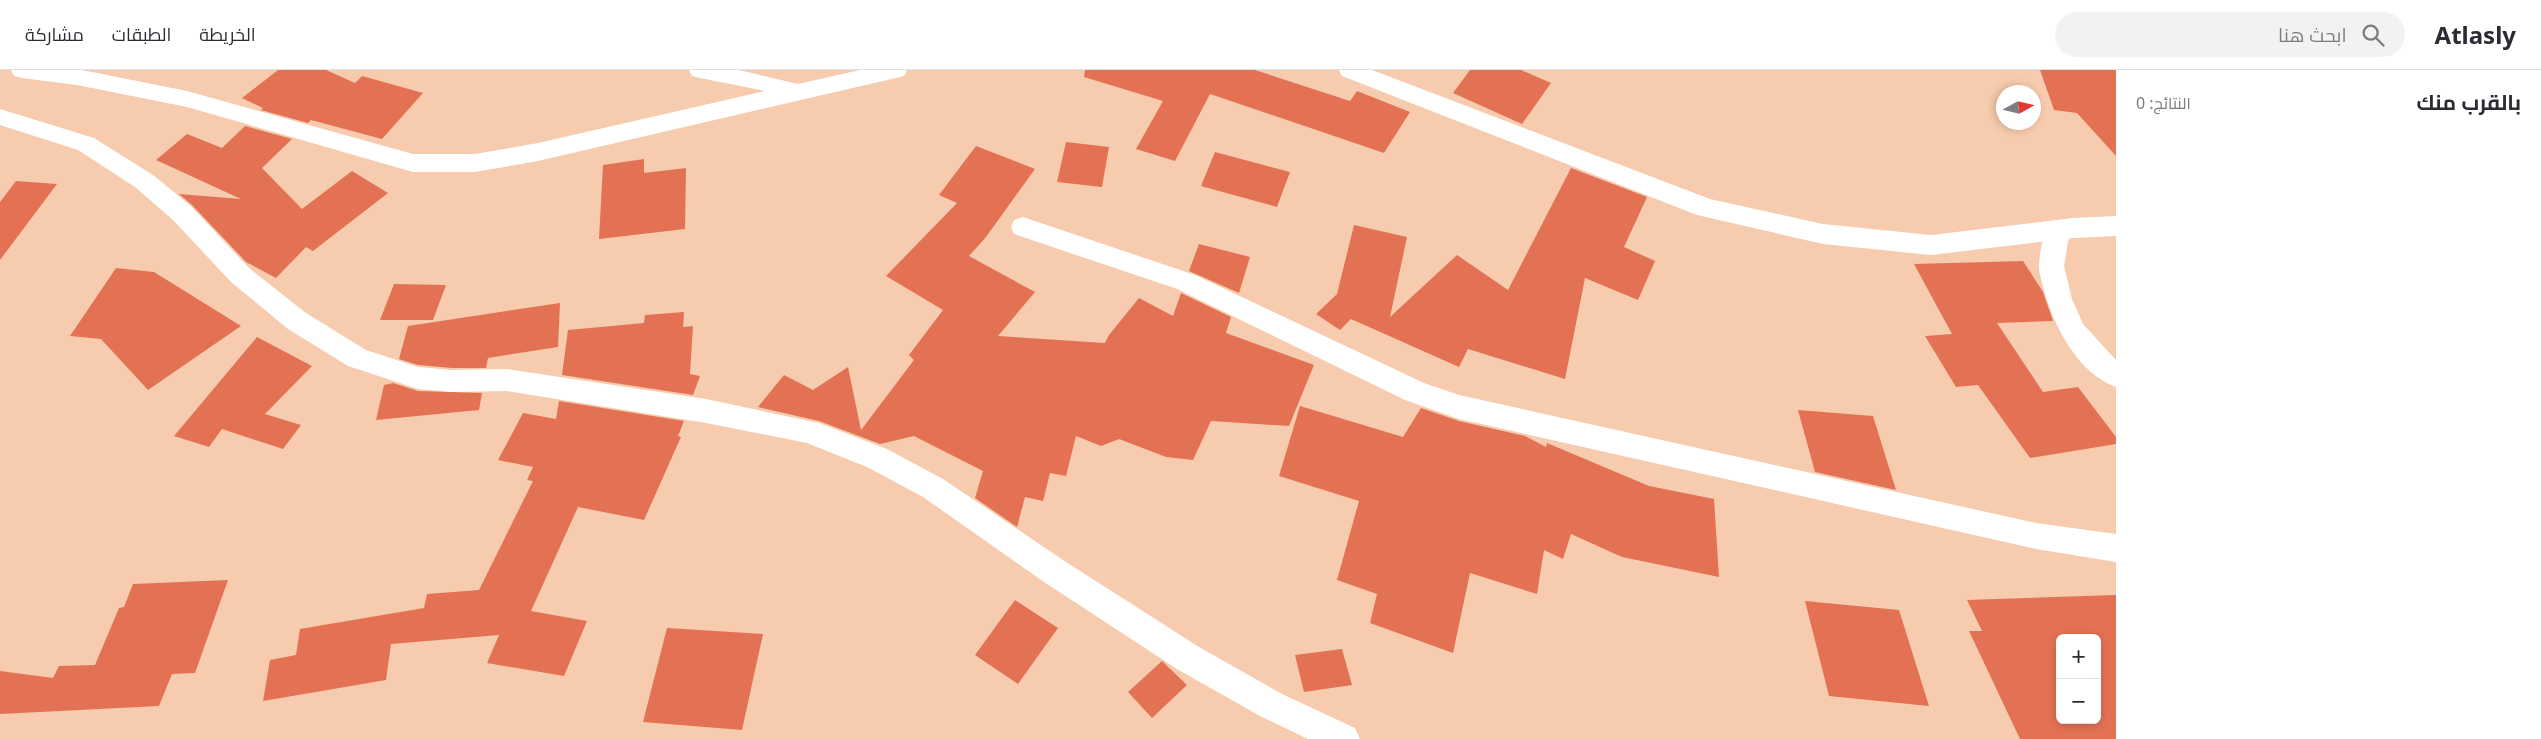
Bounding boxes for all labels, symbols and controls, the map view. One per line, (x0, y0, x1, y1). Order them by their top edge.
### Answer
search box (2055, 12, 2405, 57)
text: Atlasly (2435, 18, 2516, 51)
icon: search (2359, 21, 2387, 49)
text: مشاركة (25, 22, 84, 46)
text: الطبقات (112, 22, 171, 46)
text: الخريطة (199, 22, 256, 46)
text: ابحث هنا (2278, 22, 2347, 48)
north arrow (1996, 85, 2041, 130)
text: بالقرب منك (2416, 88, 2521, 116)
text: النتائج: 0 (2136, 92, 2191, 114)
map controls (2056, 634, 2101, 724)
button: + (2056, 634, 2101, 679)
button: − (2056, 679, 2101, 724)

